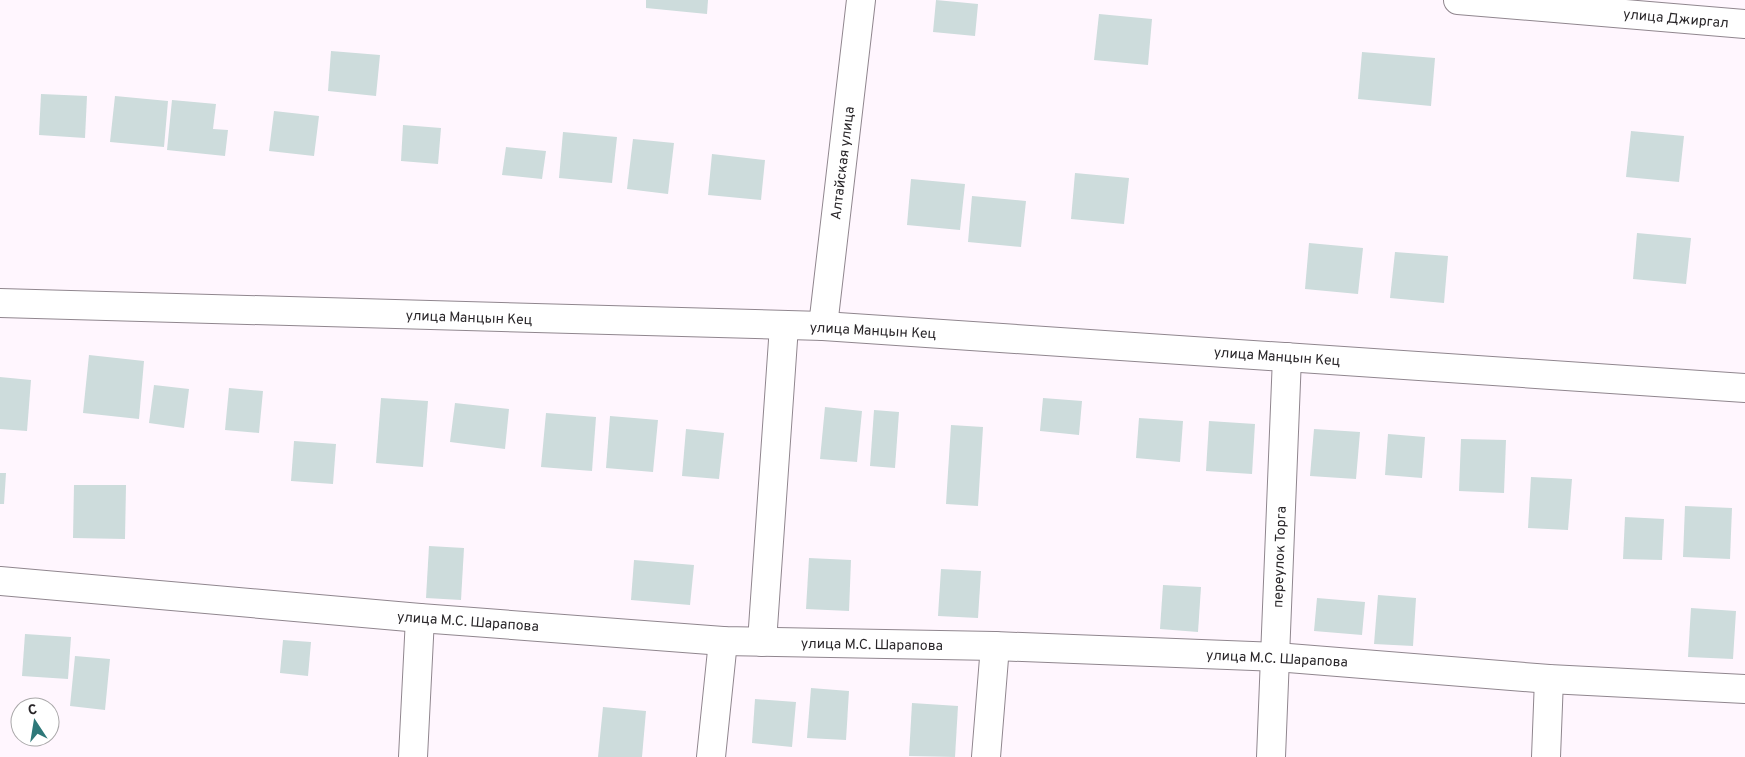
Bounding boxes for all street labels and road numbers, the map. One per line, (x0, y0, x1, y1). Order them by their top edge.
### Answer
street label: улица Джиргал (1622, 6, 1729, 33)
street label: Алтайская улица (828, 105, 859, 221)
street label: улица Манцын Кец (405, 308, 533, 329)
street label: улица Манцын Кец (809, 320, 937, 343)
street label: улица Манцын Кец (1213, 345, 1341, 370)
street label: переулок Торга (1270, 506, 1291, 608)
street label: улица М.С. Шарапова (396, 609, 539, 636)
street label: улица М.С. Шарапова (801, 636, 943, 655)
street label: улица М.С. Шарапова (1206, 647, 1348, 672)

